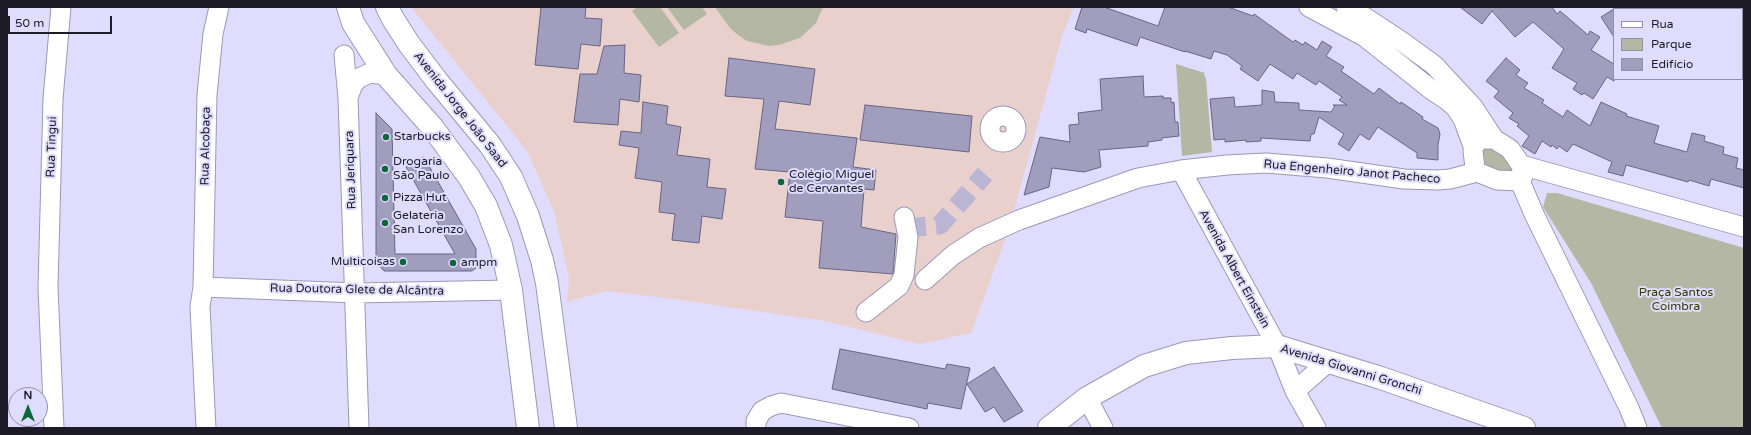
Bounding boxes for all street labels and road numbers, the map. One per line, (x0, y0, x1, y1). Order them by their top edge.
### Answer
street label: Avenida Jorge João Saad (410, 49, 510, 171)
street label: Rua Alcobaça (198, 107, 214, 185)
street label: Rua Tingui (44, 116, 60, 178)
street label: Rua Jeriquara (342, 130, 360, 210)
street label: Rua Engenheiro Janot Pacheco (1263, 157, 1441, 187)
street label: Avenida Albert Einstein (1195, 207, 1273, 331)
street label: Rua Doutora Glete de Alcântra (270, 281, 444, 299)
street label: Avenida Giovanni Gronchi (1279, 342, 1423, 398)

